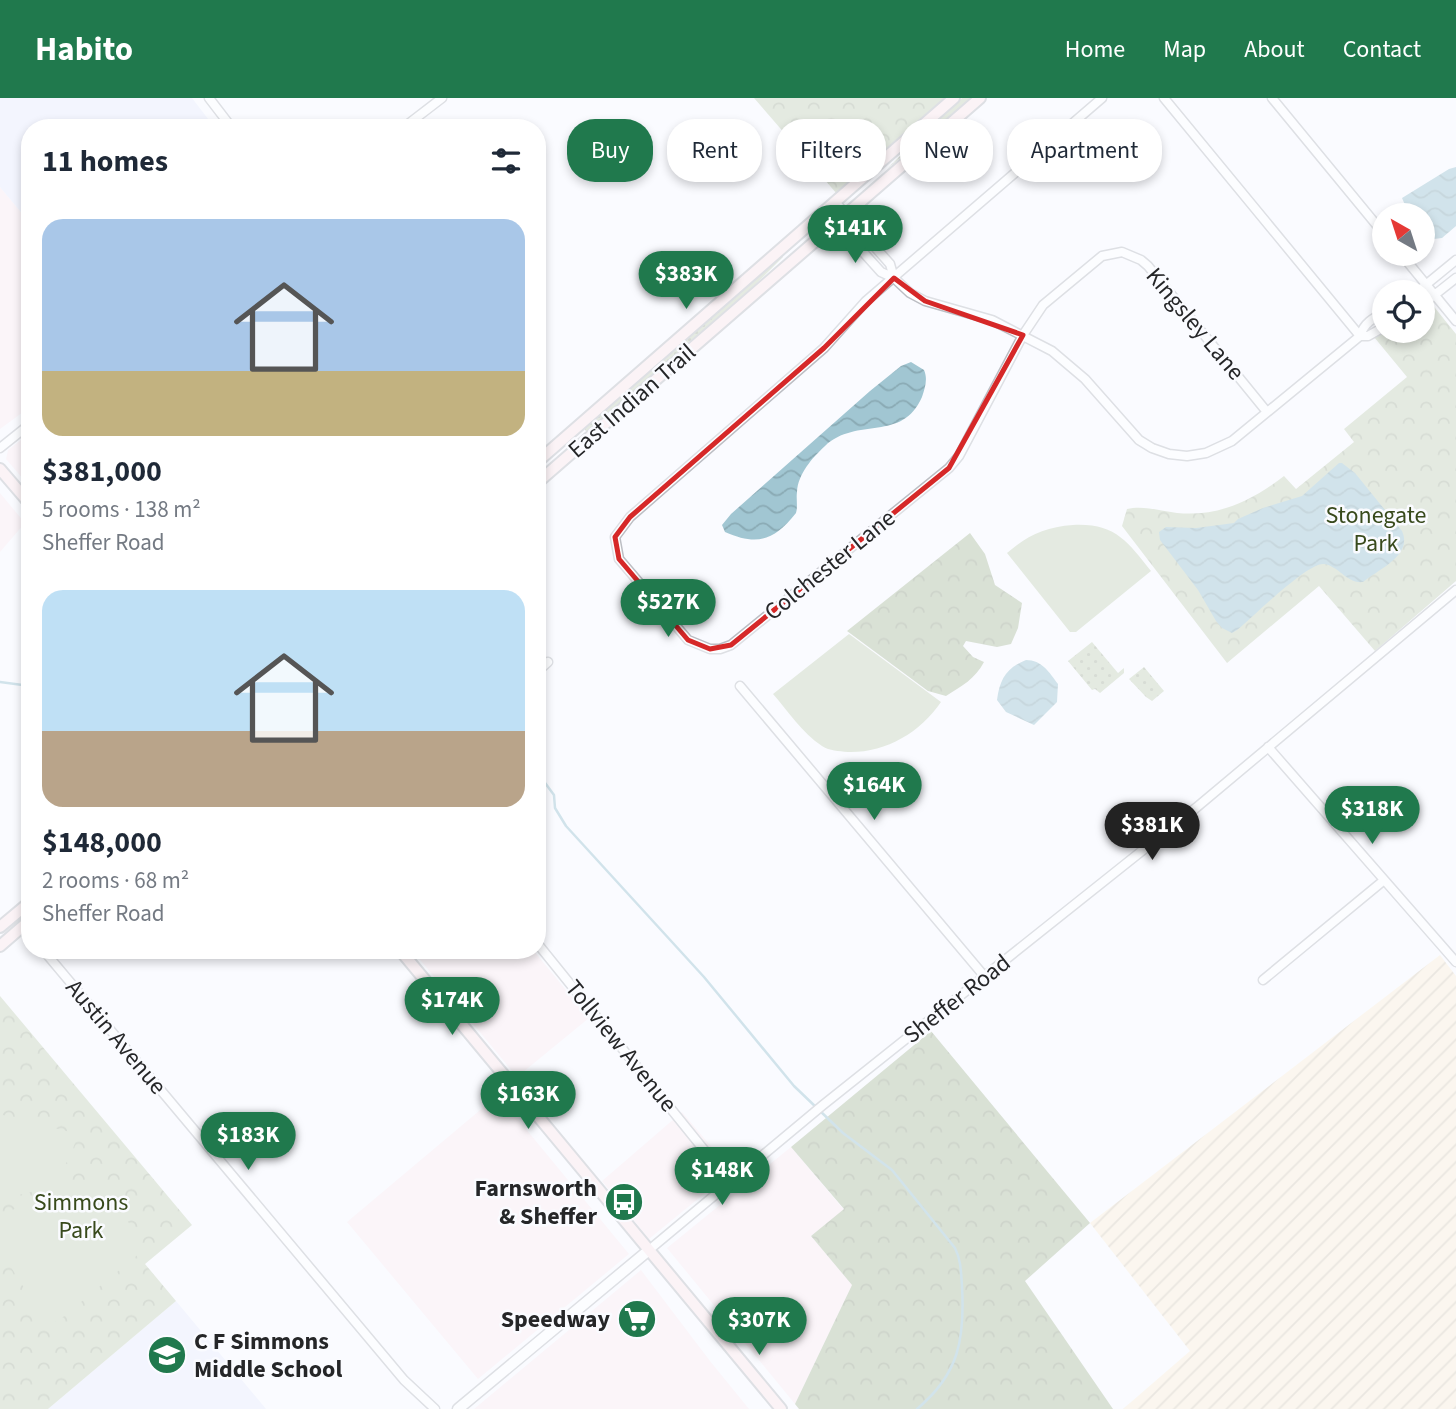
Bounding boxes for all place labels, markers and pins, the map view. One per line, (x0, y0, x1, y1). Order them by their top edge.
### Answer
pin: $141K (806, 206, 904, 265)
pin: $383K (637, 252, 735, 311)
pin: $527K (619, 580, 717, 639)
pin: $164K (825, 762, 923, 822)
pin: $318K (1323, 786, 1421, 846)
pin: $381K (1103, 802, 1201, 862)
pin: $174K (403, 978, 501, 1037)
pin: $163K (479, 1072, 577, 1131)
pin: $183K (199, 1112, 297, 1172)
pin: $148K (673, 1148, 771, 1207)
place label: Farnsworth & Sheffer (475, 1171, 597, 1234)
bus stop icon: Farnsworth & Sheffer (603, 1181, 645, 1223)
supermarket icon: Speedway (616, 1298, 658, 1340)
pin: $307K (710, 1298, 808, 1357)
place label: Speedway (501, 1302, 610, 1337)
place label: C F Simmons Middle School (194, 1324, 342, 1387)
school or university icon: C F Simmons Middle School (146, 1334, 188, 1376)

